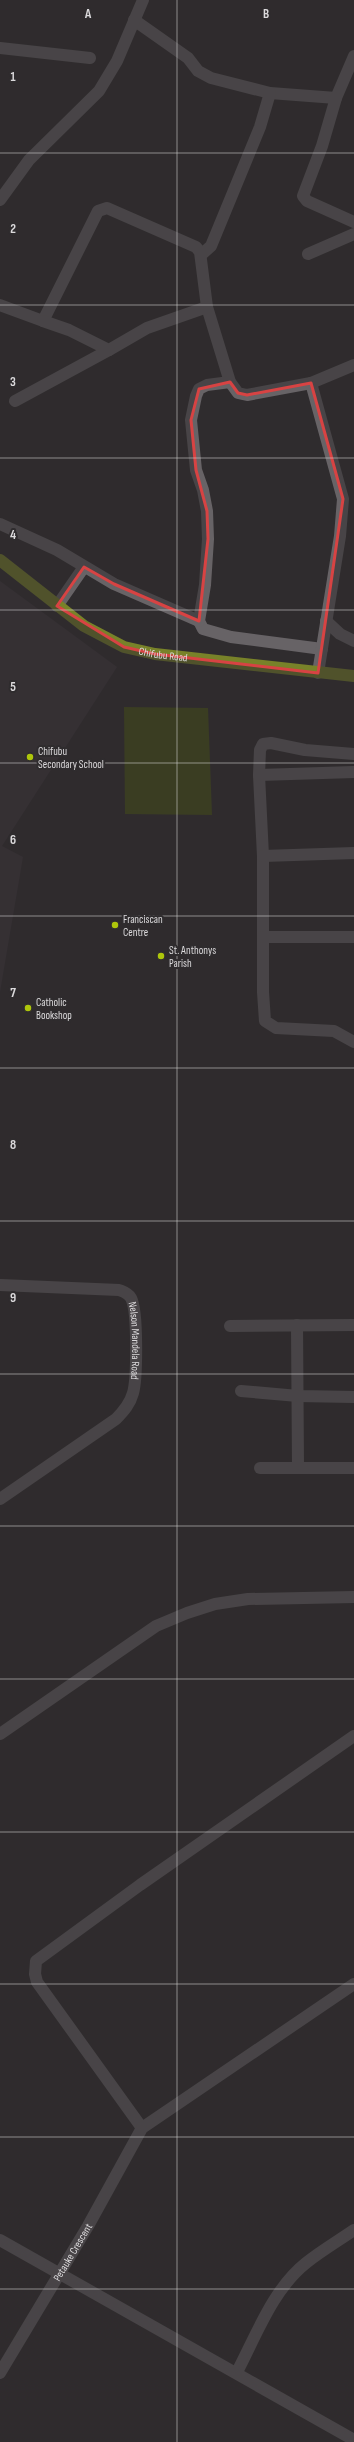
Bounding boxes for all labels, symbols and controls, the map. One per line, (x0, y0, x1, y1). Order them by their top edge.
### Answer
text: A (84, 6, 92, 22)
text: B (263, 6, 269, 22)
text: 1 (10, 69, 16, 85)
text: 2 (10, 221, 16, 237)
text: 3 (10, 374, 16, 390)
text: 4 (10, 527, 16, 543)
street label: Chifubu Road (138, 644, 189, 664)
text: 5 (10, 679, 16, 695)
place label: Chifubu Secondary School (38, 745, 104, 771)
marker: Chifubu Secondary School (25, 752, 35, 762)
text: 6 (10, 832, 16, 848)
place label: Franciscan Centre (123, 913, 163, 939)
marker: Franciscan Centre (110, 920, 120, 930)
place label: St. Anthonys Parish (169, 944, 216, 970)
marker: St. Anthonys Parish (156, 951, 166, 961)
text: 7 (10, 985, 16, 1001)
place label: Catholic Bookshop (36, 996, 72, 1022)
marker: Catholic Bookshop (23, 1003, 33, 1013)
text: 8 (10, 1137, 16, 1153)
text: 9 (10, 1290, 16, 1306)
street label: Nelson Mandela Road (126, 1300, 143, 1381)
street label: Petauke Crescent (50, 2220, 95, 2283)

